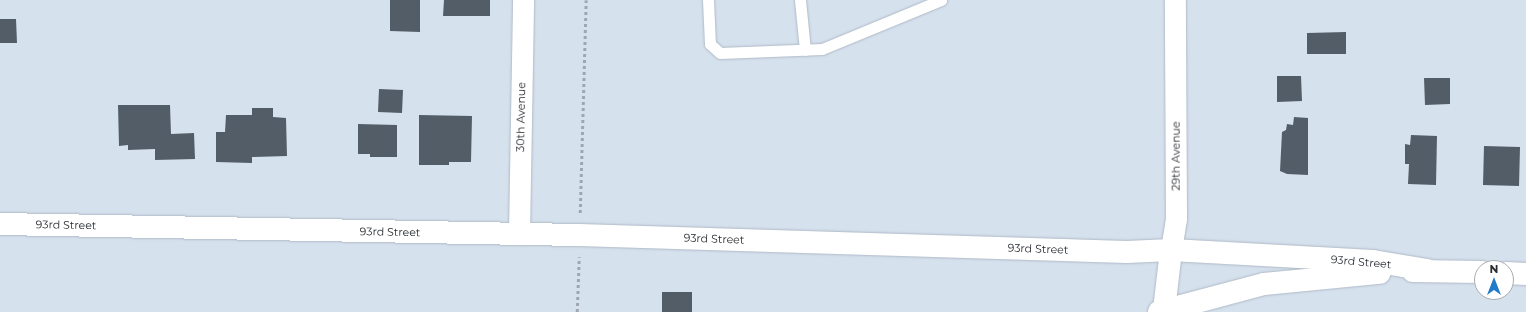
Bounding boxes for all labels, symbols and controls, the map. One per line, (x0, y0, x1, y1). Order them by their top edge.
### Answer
street label: 30th Avenue (514, 82, 528, 152)
street label: 29th Avenue (1169, 121, 1183, 191)
street label: 93rd Street (36, 218, 96, 232)
street label: 93rd Street (360, 225, 420, 239)
street label: 93rd Street (683, 231, 745, 247)
street label: 93rd Street (1007, 241, 1069, 257)
street label: 93rd Street (1330, 253, 1392, 271)
north arrow (1474, 260, 1514, 300)
text: N (1490, 262, 1498, 276)

